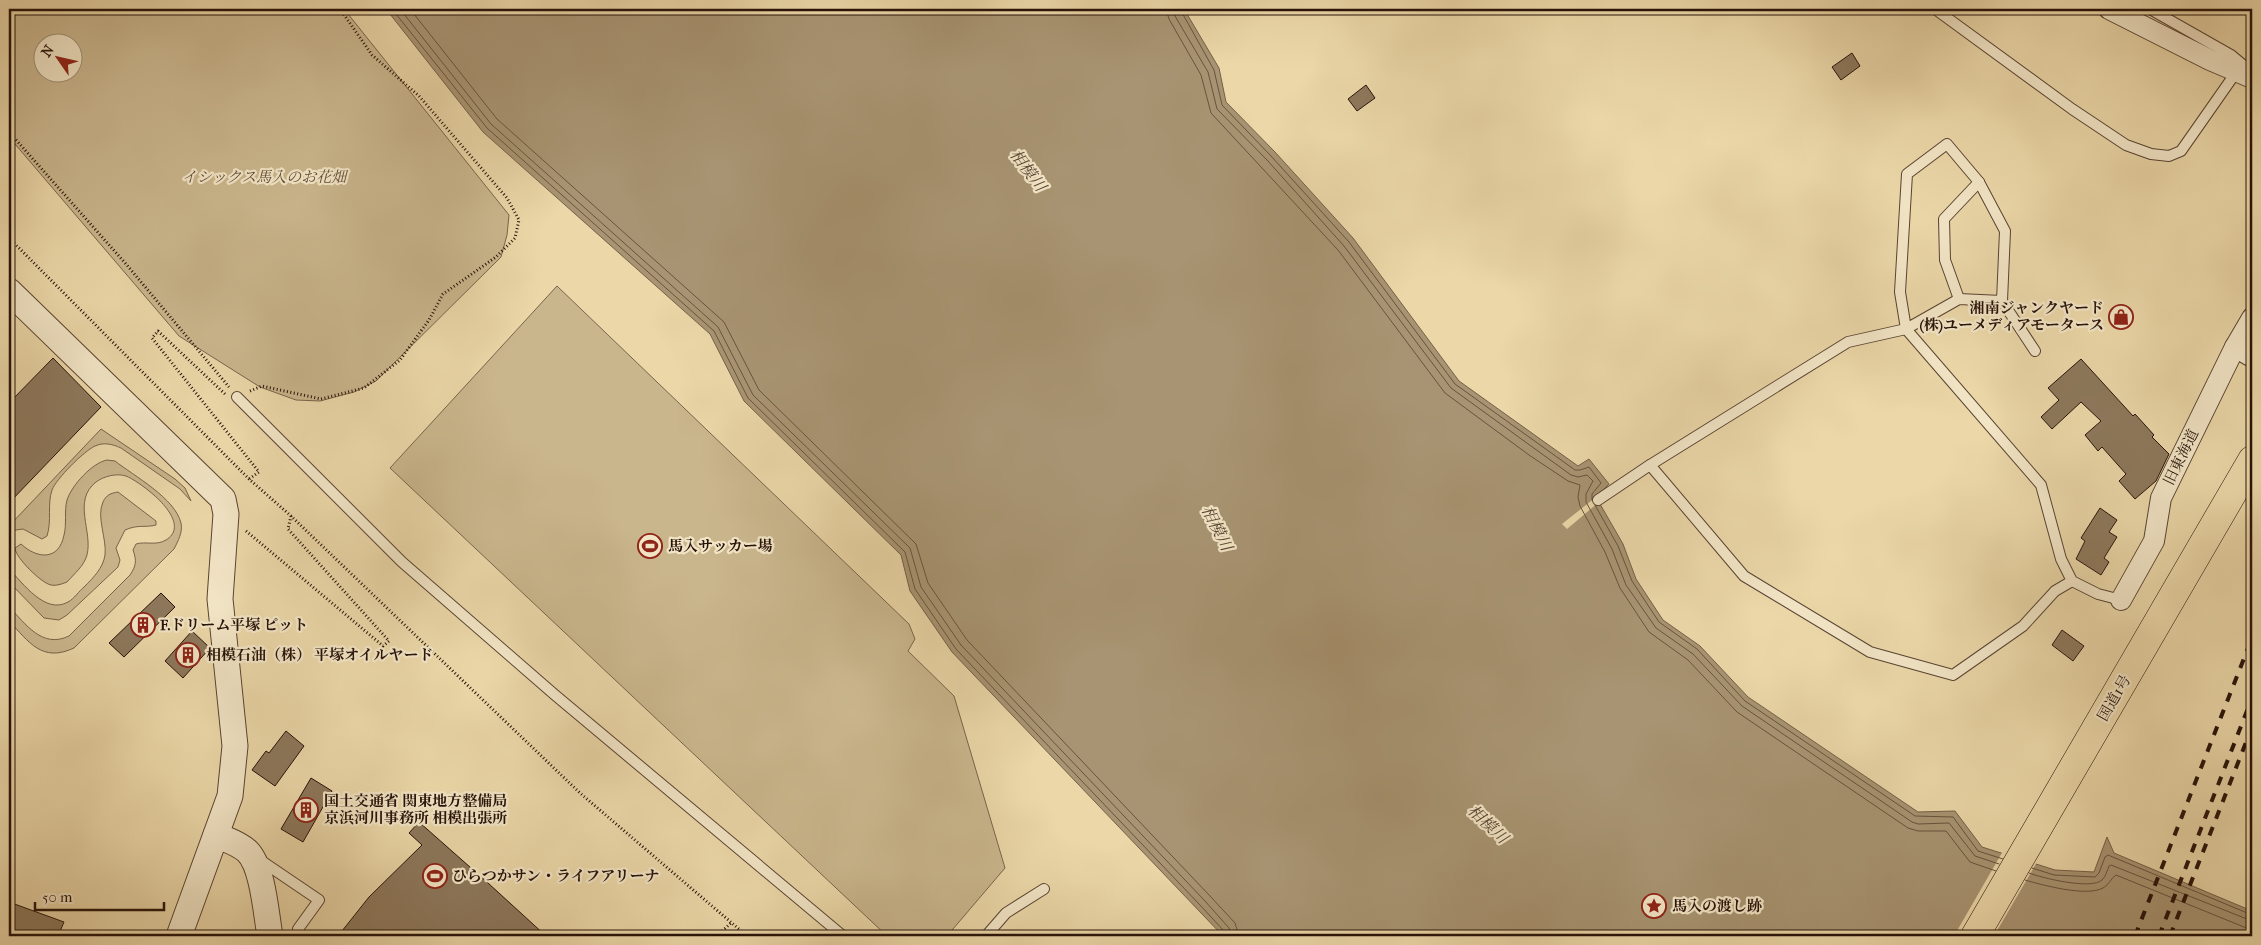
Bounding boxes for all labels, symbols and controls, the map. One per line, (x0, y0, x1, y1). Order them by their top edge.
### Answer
north arrow (32, 32, 82, 82)
text: N (38, 42, 58, 60)
water label: 相模川 (1006, 145, 1051, 196)
park label: イシックス馬入のお花畑 (182, 168, 349, 186)
place label: 湘南ジャンクヤード (株)ユーメディアモータース (1920, 299, 2104, 334)
shop icon: 湘南ジャンクヤード (株)ユーメディアモータース (2108, 304, 2134, 330)
street label: 旧東海道 (2160, 426, 2202, 488)
water label: 相模川 (1198, 502, 1237, 555)
sports icon: 馬入サッカー場 (637, 533, 663, 559)
place label: 馬入サッカー場 (668, 537, 773, 555)
building icon: F.ドリーム平塚 ピット (130, 612, 156, 638)
place label: F.ドリーム平塚 ピット (159, 616, 308, 634)
building icon: 相模石油（株） 平塚オイルヤード (175, 642, 201, 668)
place label: 相模石油（株） 平塚オイルヤード (206, 646, 433, 664)
street label: 国道1号 (2094, 672, 2134, 724)
place label: 国土交通省 関東地方整備局 京浜河川事務所 相模出張所 (324, 792, 507, 827)
building icon: 国土交通省 関東地方整備局 京浜河川事務所 相模出張所 (293, 797, 319, 823)
water label: 相模川 (1464, 801, 1513, 849)
sports icon: ひらつかサン・ライフアリーナ (422, 863, 448, 889)
place label: ひらつかサン・ライフアリーナ (452, 867, 660, 885)
scale bar (35, 880, 164, 912)
text: 50 m (42, 888, 73, 906)
place icon: 馬入の渡し跡 (1641, 893, 1667, 919)
place label: 馬入の渡し跡 (1672, 897, 1762, 915)

